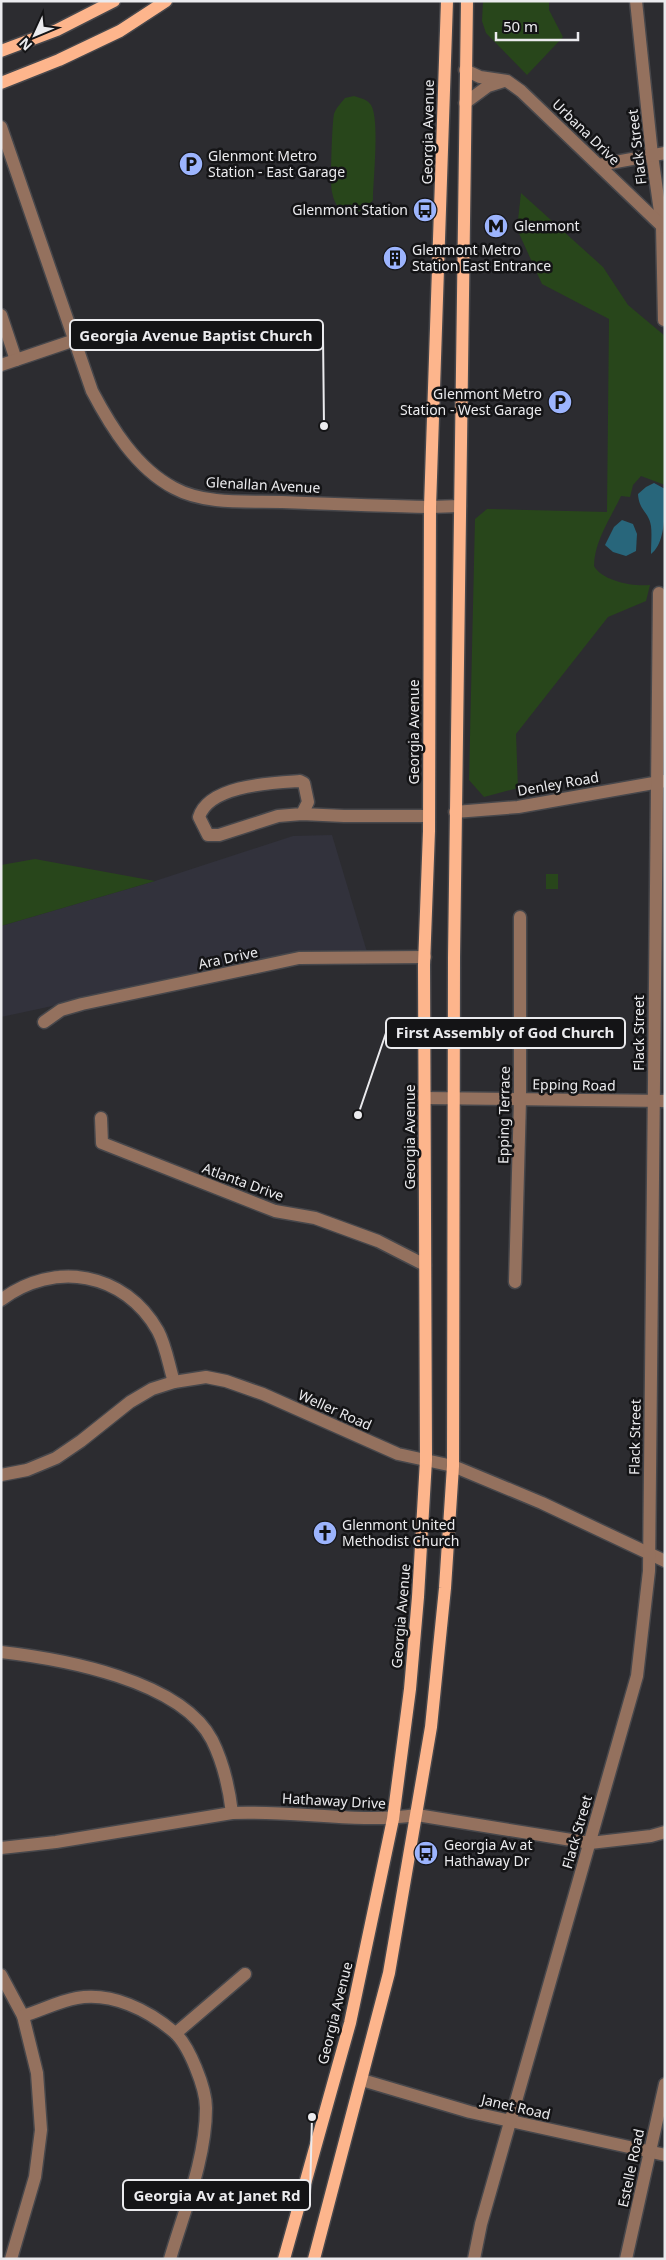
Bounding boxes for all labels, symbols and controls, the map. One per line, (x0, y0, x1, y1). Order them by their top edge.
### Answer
north arrow (10, 10, 60, 60)
scale bar (496, 10, 578, 42)
text: 50 m (503, 16, 538, 36)
text: N (14, 34, 36, 55)
street label: Georgia Avenue (417, 79, 438, 185)
street label: Urbana Drive (548, 95, 624, 169)
street label: Flack Street (622, 108, 651, 186)
place label: Glenmont Metro Station - East Garage (208, 146, 345, 181)
parking icon: Glenmont Metro Station - East Garage (178, 151, 204, 177)
bus stop icon: Glenmont Station (412, 197, 438, 223)
place label: Glenmont Station (292, 200, 408, 219)
metro station icon: Glenmont (483, 213, 509, 239)
place label: Glenmont (514, 216, 580, 235)
place label: Glenmont Metro Station East Entrance (412, 240, 551, 275)
building icon: Glenmont Metro Station East Entrance (382, 245, 408, 271)
callout: Georgia Avenue Baptist Church (70, 320, 323, 350)
text: Georgia Avenue Baptist Church (79, 325, 313, 345)
place label: Glenmont Metro Station - West Garage (400, 384, 542, 419)
parking icon: Glenmont Metro Station - West Garage (547, 389, 573, 415)
street label: Glenallan Avenue (205, 472, 321, 497)
street label: Georgia Avenue (404, 679, 423, 785)
street label: Denley Road (516, 767, 600, 800)
street label: Ara Drive (196, 942, 260, 973)
street label: Flack Street (629, 995, 648, 1071)
callout: First Assembly of God Church (386, 1018, 625, 1048)
text: First Assembly of God Church (396, 1022, 614, 1042)
street label: Epping Terrace (493, 1066, 514, 1164)
street label: Epping Road (532, 1074, 616, 1095)
street label: Georgia Avenue (400, 1084, 419, 1190)
street label: Atlanta Drive (200, 1158, 287, 1205)
street label: Weller Road (295, 1385, 375, 1434)
street label: Flack Street (624, 1399, 645, 1475)
place label: Glenmont United Methodist Church (342, 1515, 459, 1550)
church icon: Glenmont United Methodist Church (312, 1520, 338, 1546)
street label: Georgia Avenue (386, 1563, 415, 1669)
street label: Hathaway Drive (282, 1788, 387, 1813)
street label: Flack Street (557, 1793, 596, 1871)
place label: Georgia Av at Hathaway Dr (444, 1835, 533, 1870)
bus stop icon: Georgia Av at Hathaway Dr (413, 1840, 439, 1866)
street label: Georgia Avenue (313, 1960, 356, 2066)
street label: Janet Road (478, 2089, 553, 2124)
street label: Estelle Road (613, 2127, 648, 2209)
callout: Georgia Av at Janet Rd (123, 2180, 310, 2210)
text: Georgia Av at Janet Rd (133, 2185, 301, 2205)

